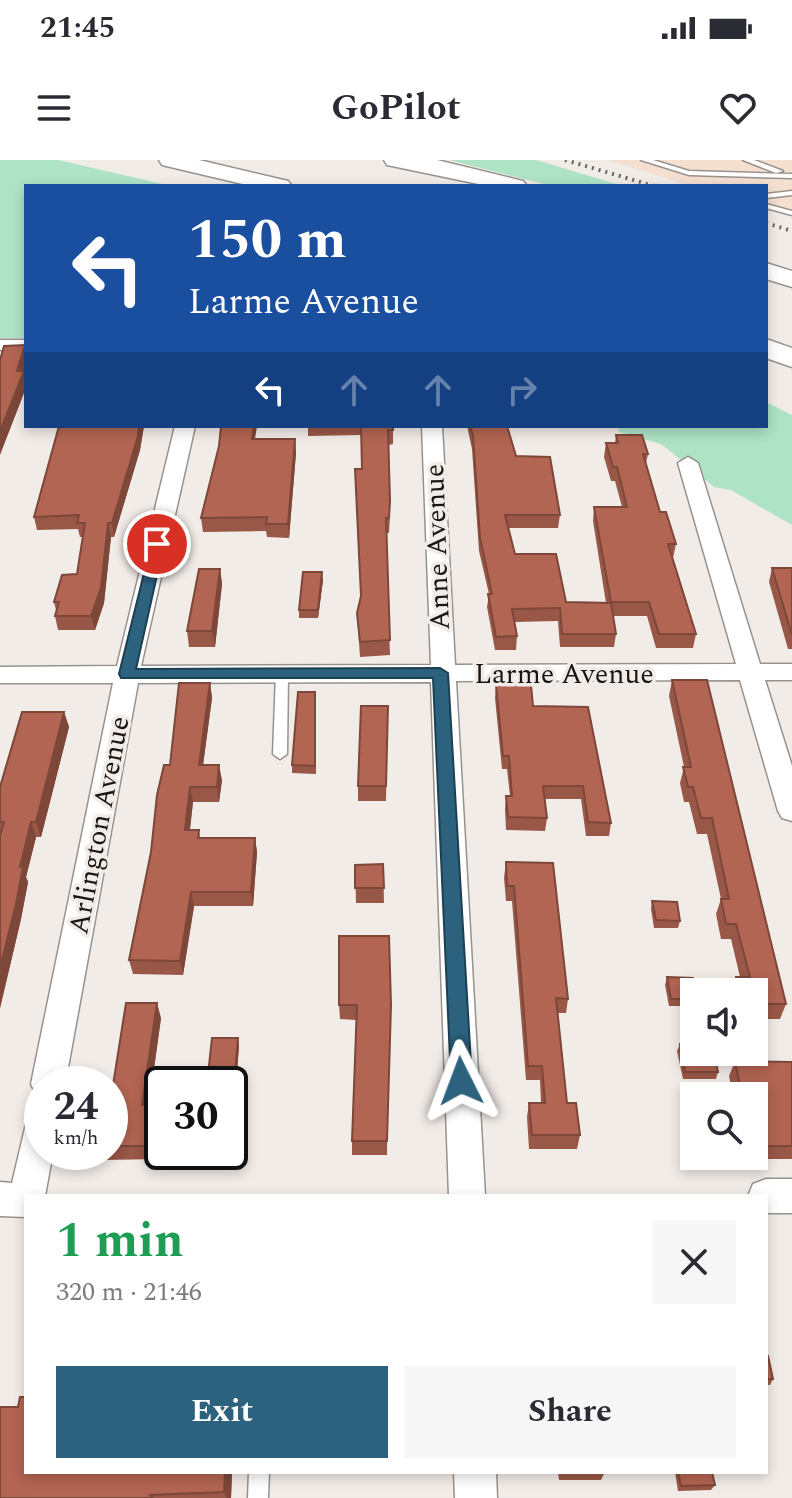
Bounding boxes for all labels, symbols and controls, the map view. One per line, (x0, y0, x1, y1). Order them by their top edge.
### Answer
text: 21:45 (40, 5, 115, 51)
text: GoPilot (331, 81, 461, 136)
icon: menu (32, 86, 76, 130)
icon: heart (716, 86, 760, 130)
text: 150 m (188, 198, 347, 283)
icon: left (56, 216, 160, 320)
text: Larme Avenue (188, 275, 419, 330)
icon: left (248, 368, 292, 412)
icon: ahead (332, 368, 376, 412)
icon: ahead (416, 368, 460, 412)
icon: right (500, 368, 544, 412)
street label: Anne Avenue (413, 463, 462, 631)
pin (123, 510, 191, 578)
icon: arrive (135, 522, 179, 566)
street label: Larme Avenue (474, 653, 654, 696)
street label: Arlington Avenue (57, 713, 142, 938)
map controls (680, 978, 768, 1170)
button: sound (680, 978, 768, 1066)
position arrow (419, 1039, 503, 1123)
speed limit sign: 30 (144, 1066, 248, 1170)
text: 24 (54, 1077, 98, 1138)
button: search (680, 1082, 768, 1170)
text: km/h (54, 1123, 99, 1153)
text: 1 min (56, 1205, 184, 1278)
button: close (652, 1220, 736, 1304)
text: 320 m · 21:46 (56, 1272, 202, 1312)
button: Exit (56, 1366, 388, 1458)
button: Share (404, 1366, 736, 1458)

